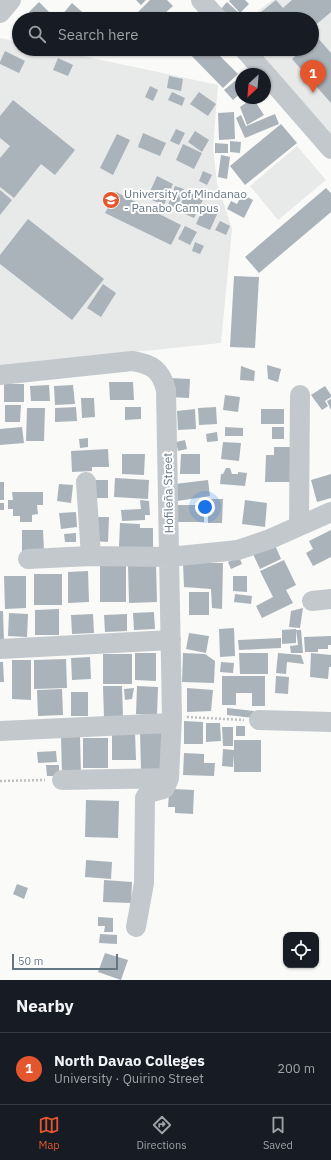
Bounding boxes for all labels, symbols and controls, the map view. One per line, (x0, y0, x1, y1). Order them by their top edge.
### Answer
search box (12, 12, 319, 56)
icon: search (26, 23, 48, 45)
text: Search here (58, 25, 138, 44)
pin: 1 (300, 60, 326, 93)
north arrow (235, 68, 271, 104)
place label: University of Mindanao - Panabo Campus (124, 186, 247, 215)
school or university icon: University of Mindanao - Panabo Campus (101, 190, 121, 210)
street label: Hofileña Street (160, 452, 176, 534)
your location (195, 497, 215, 517)
map controls (283, 932, 319, 968)
button: locate (283, 932, 319, 968)
scale bar (12, 952, 118, 971)
text: 50 m (18, 954, 43, 968)
text: Nearby (16, 995, 74, 1017)
text: North Davao Colleges (54, 1051, 205, 1070)
text: 1 (25, 1060, 33, 1077)
text: 200 m (277, 1060, 315, 1077)
text: University · Quirino Street (54, 1070, 204, 1087)
tab: Map (38, 1114, 60, 1152)
tab: Directions (136, 1114, 187, 1152)
tab: Saved (263, 1114, 293, 1152)

